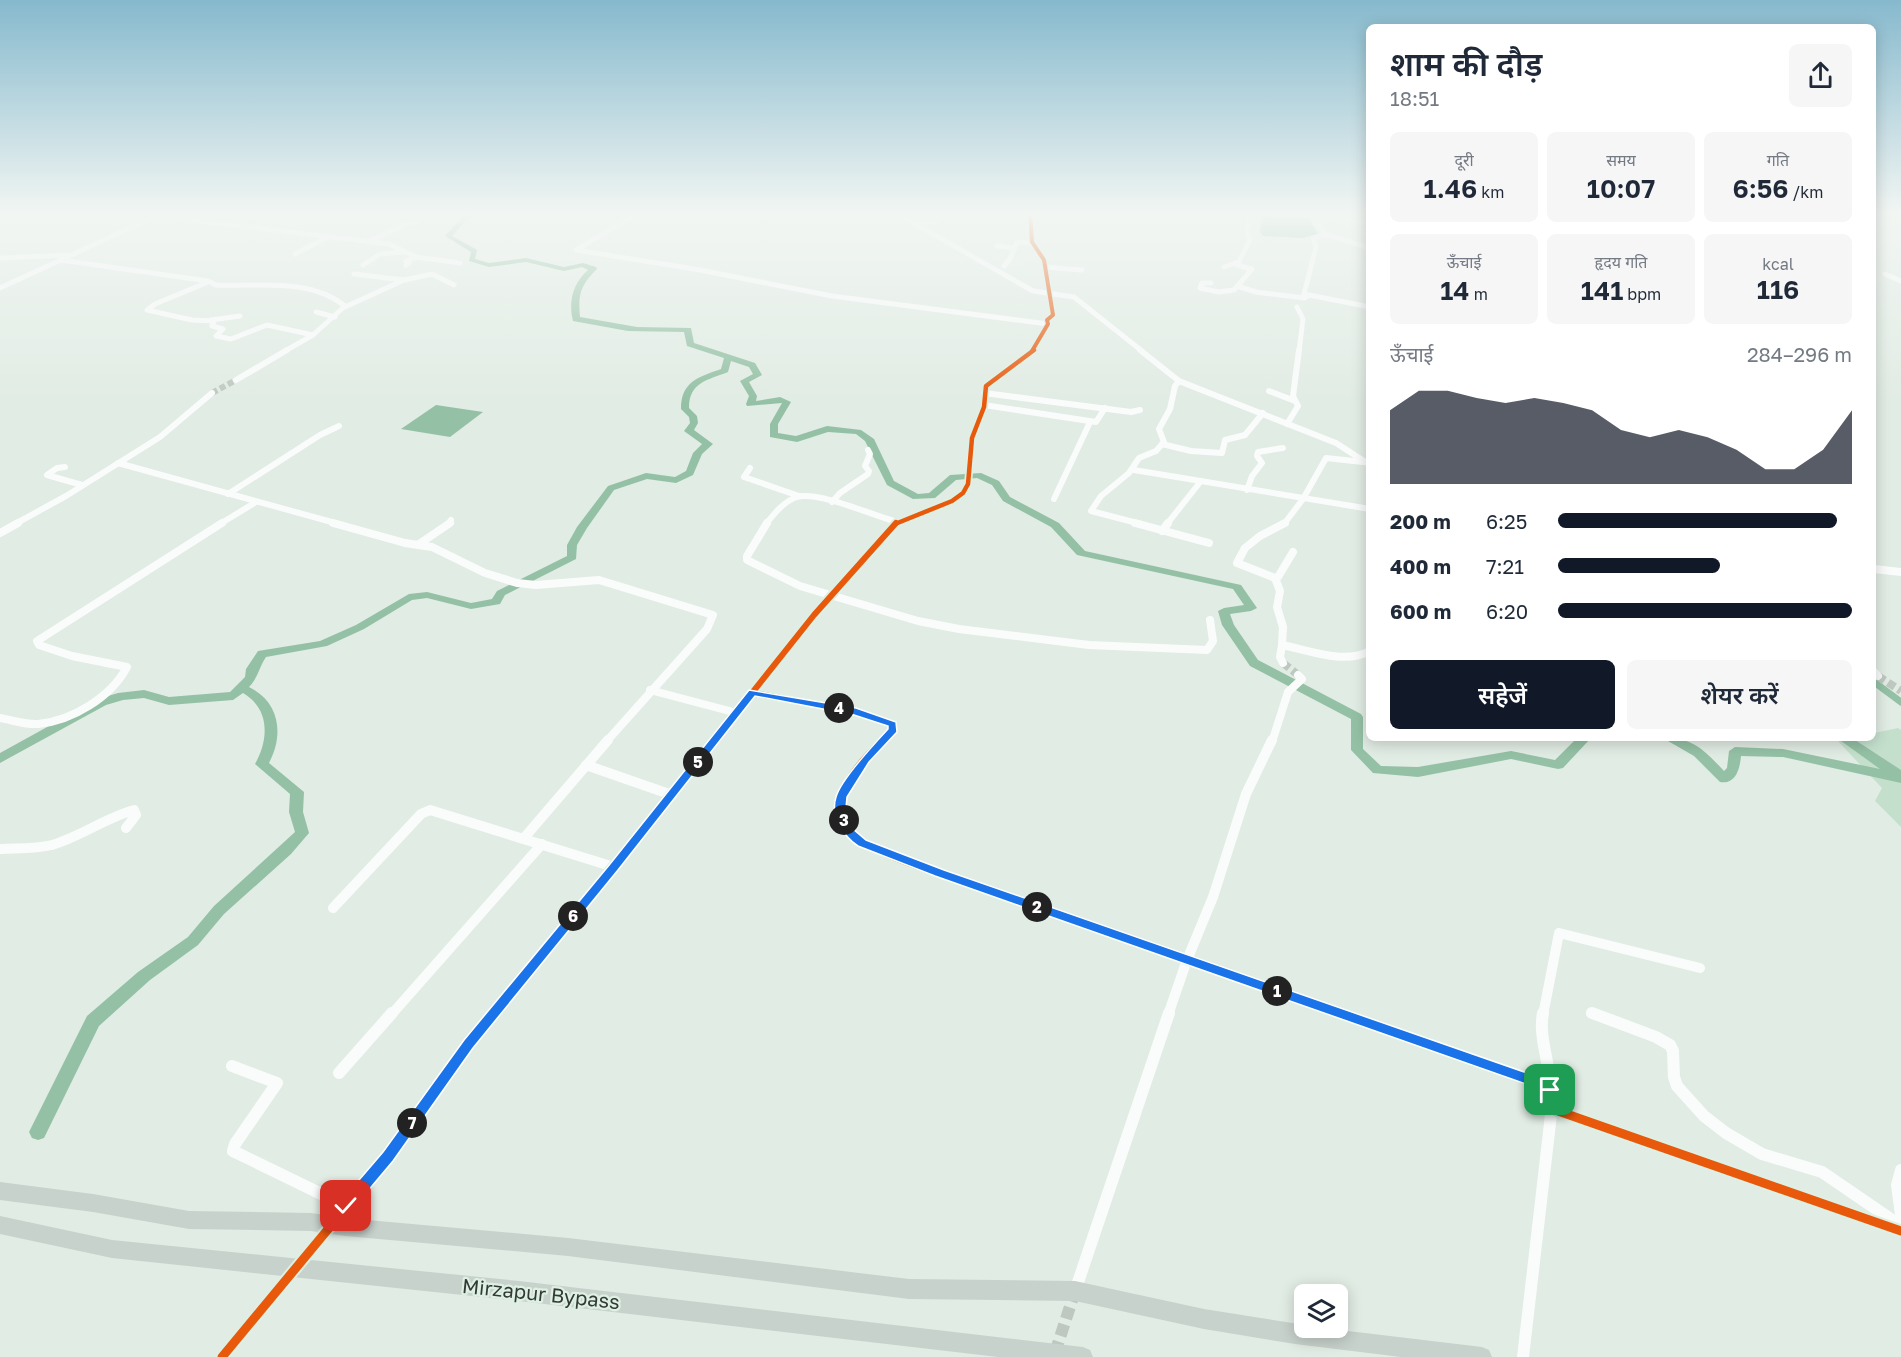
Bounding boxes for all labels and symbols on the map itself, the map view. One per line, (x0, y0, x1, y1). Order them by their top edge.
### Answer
pin: 4 (824, 693, 854, 723)
pin: 5 (683, 747, 713, 777)
pin: 3 (829, 805, 859, 835)
pin: 2 (1022, 892, 1052, 922)
pin: 6 (558, 901, 588, 931)
pin: 1 (1262, 976, 1292, 1006)
pin (1524, 1064, 1575, 1115)
pin: 7 (397, 1108, 427, 1138)
pin (320, 1180, 371, 1231)
street label: Mirzapur Bypass (461, 1273, 621, 1313)

